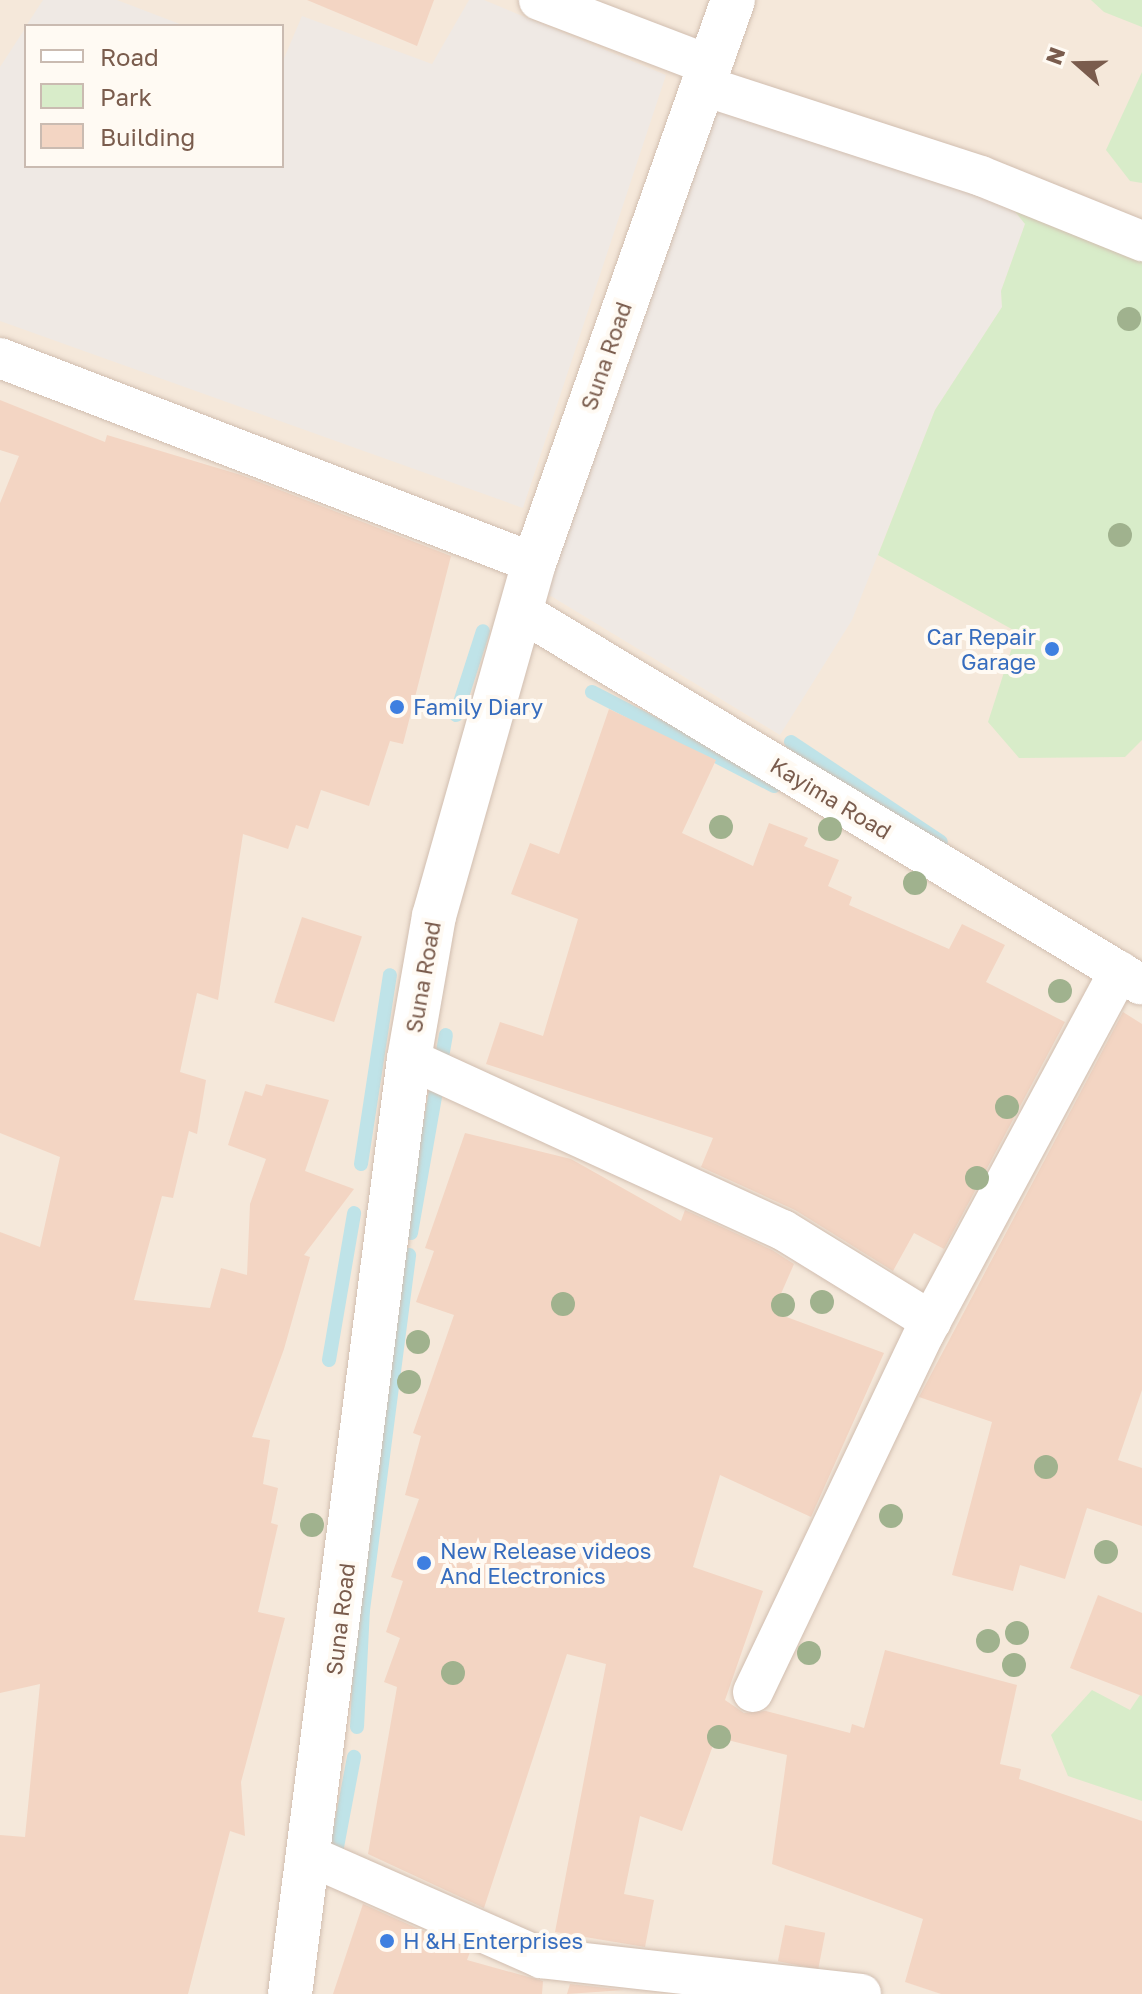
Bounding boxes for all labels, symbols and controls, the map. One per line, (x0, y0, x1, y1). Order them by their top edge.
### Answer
legend (24, 24, 284, 168)
north arrow (1038, 24, 1118, 104)
text: Road (100, 42, 159, 71)
text: N (1039, 43, 1071, 68)
text: Park (100, 82, 152, 111)
text: Building (100, 122, 195, 151)
street label: Suna Road (575, 298, 637, 414)
place label: Car Repair Garage (927, 623, 1036, 674)
marker: Car Repair Garage (1043, 640, 1061, 658)
place label: Family Diary (413, 694, 543, 720)
marker: Family Diary (388, 698, 406, 716)
street label: Kayima Road (766, 752, 896, 844)
street label: Suna Road (400, 919, 446, 1035)
place label: New Release videos And Electronics (440, 1537, 651, 1588)
marker: New Release videos And Electronics (415, 1554, 433, 1572)
street label: Suna Road (320, 1561, 360, 1677)
place label: H &H Enterprises (403, 1928, 583, 1954)
marker: H &H Enterprises (378, 1932, 396, 1950)

